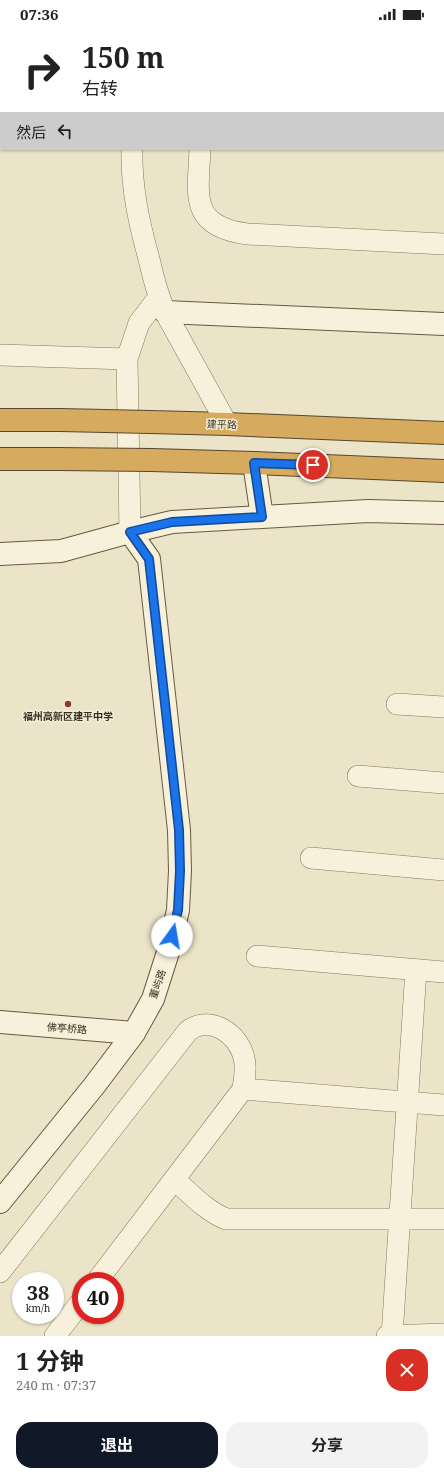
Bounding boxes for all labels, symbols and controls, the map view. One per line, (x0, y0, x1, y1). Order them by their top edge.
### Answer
text: 07:36 (20, 4, 58, 24)
text: 150 m (82, 38, 164, 76)
icon: right (16, 44, 68, 96)
text: 右转 (82, 76, 118, 100)
icon: left (54, 120, 76, 142)
text: 然后 (16, 122, 46, 142)
street label: 建平路 (207, 416, 237, 432)
pin (296, 448, 330, 482)
icon: arrive (302, 454, 324, 476)
marker: 福州高新区建平中学 (63, 699, 73, 709)
place label: 福州高新区建平中学 (23, 709, 113, 723)
position arrow (151, 915, 193, 957)
street label: 董屿路 (145, 968, 169, 1000)
street label: 佛亭桥路 (46, 1020, 87, 1036)
speed limit sign: 40 (72, 1272, 124, 1324)
text: 38 (27, 1279, 49, 1306)
text: km/h (26, 1301, 50, 1315)
text: 1 分钟 (16, 1344, 84, 1377)
button: close (386, 1349, 428, 1391)
text: 240 m · 07:37 (16, 1376, 96, 1394)
button: 退出 (16, 1422, 218, 1468)
button: 分享 (226, 1422, 428, 1468)

